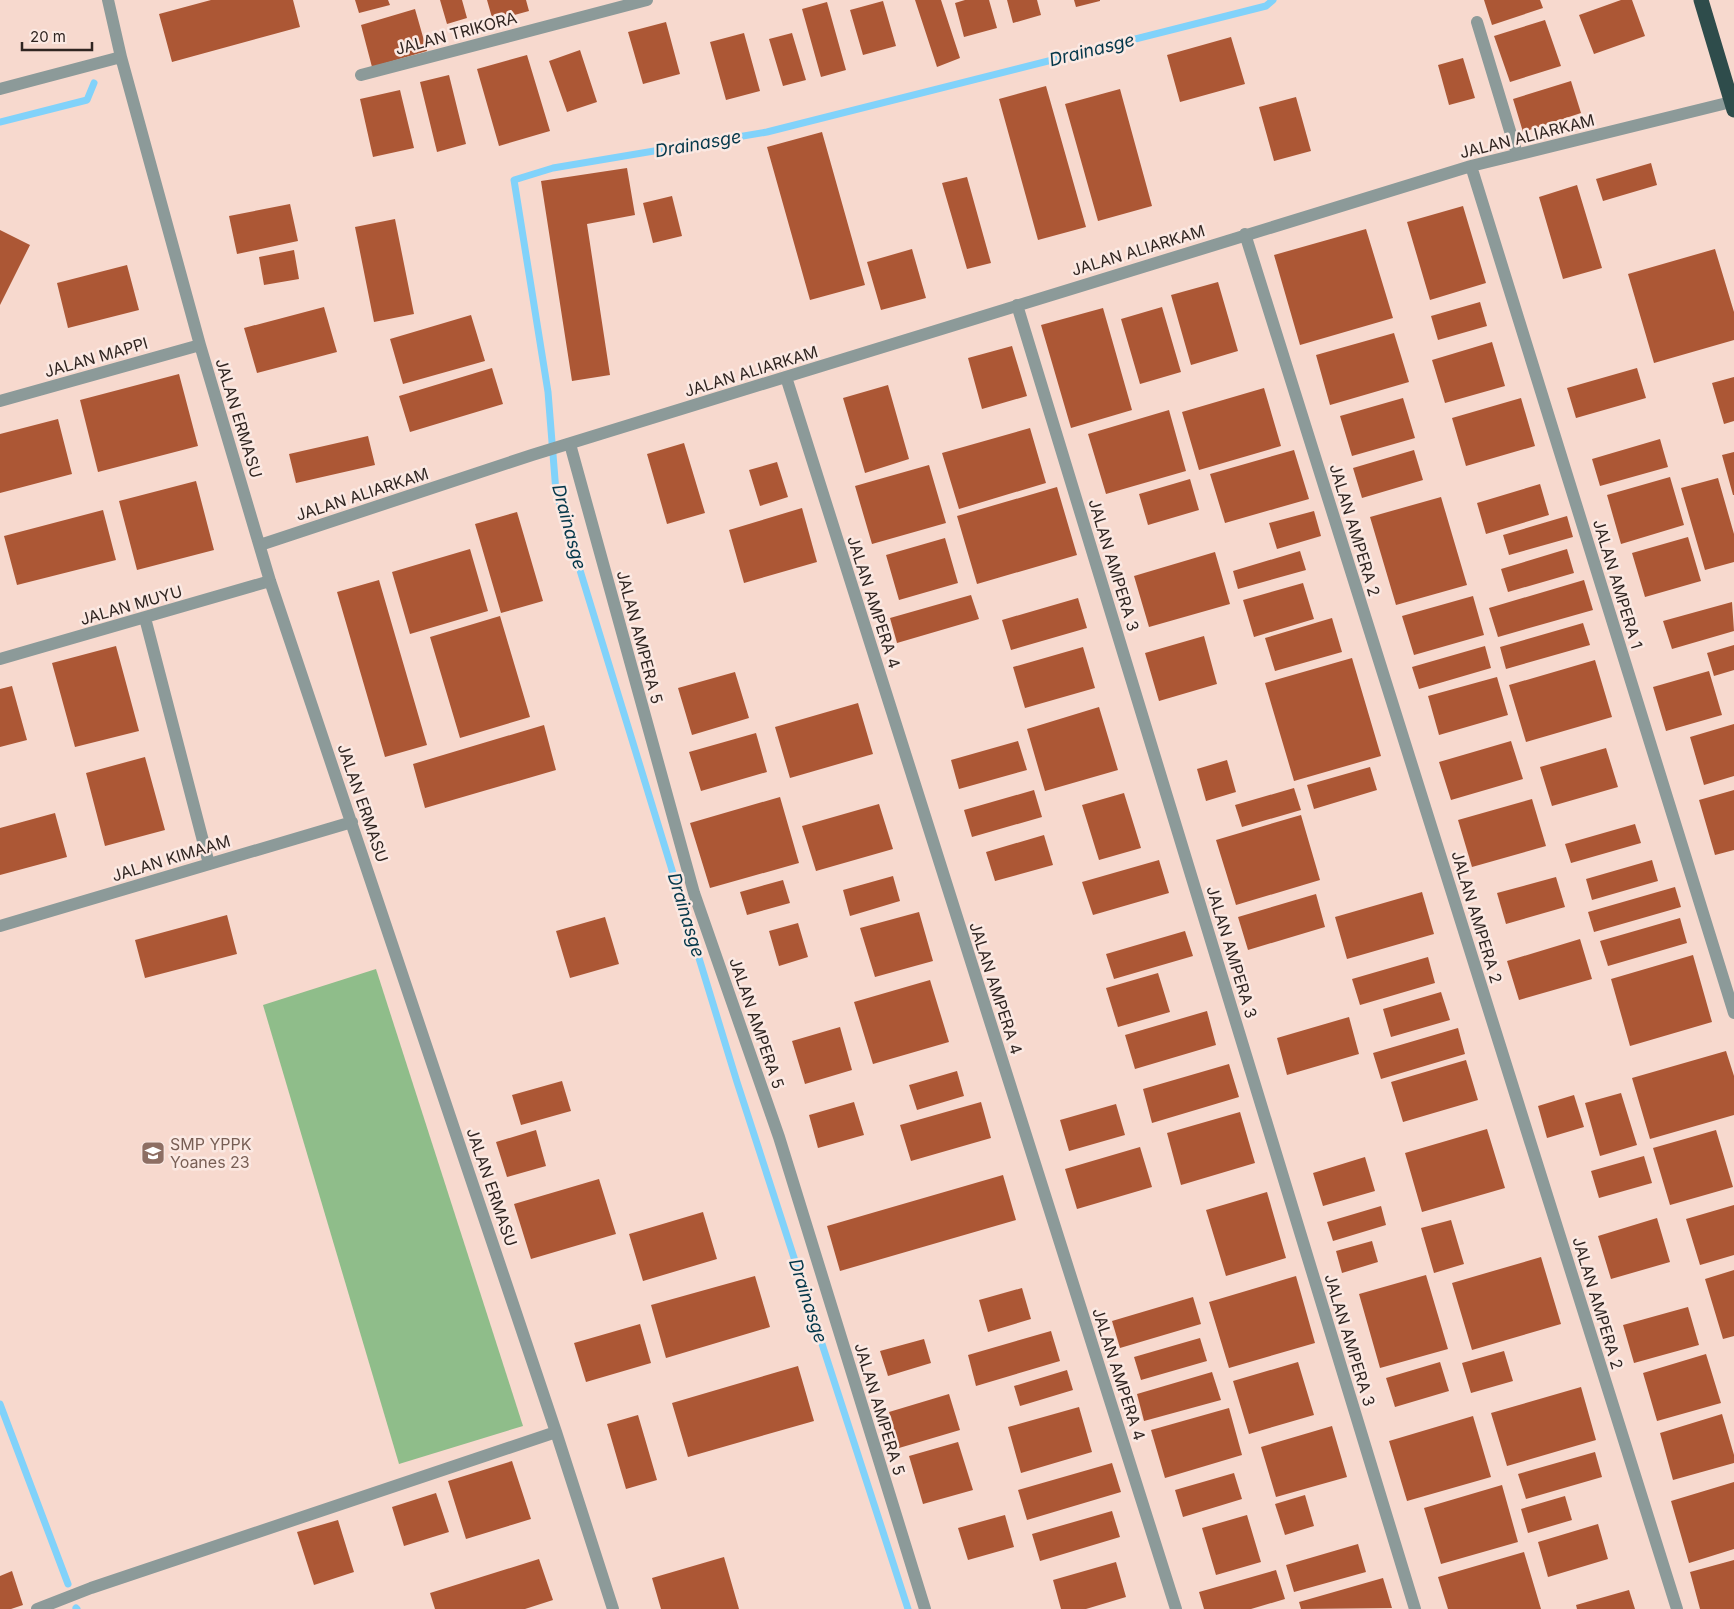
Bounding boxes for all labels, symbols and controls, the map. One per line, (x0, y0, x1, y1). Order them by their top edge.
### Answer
street label: JALAN TRIKORA (393, 7, 519, 59)
scale bar (22, 20, 92, 52)
text: 20 m (30, 27, 66, 46)
water label: Drainasge (1047, 29, 1137, 70)
street label: JALAN ALIARKAM (1457, 110, 1597, 162)
water label: Drainasge (653, 126, 743, 161)
street label: JALAN ALIARKAM (1069, 220, 1207, 280)
street label: JALAN MAPPI (42, 333, 150, 381)
street label: JALAN ALIARKAM (682, 341, 820, 401)
street label: JALAN ERMASU (211, 356, 267, 480)
street label: JALAN AMPERA 2 (1325, 461, 1385, 599)
street label: JALAN ALIARKAM (293, 463, 431, 525)
water label: Drainasge (548, 482, 591, 572)
street label: JALAN AMPERA 3 (1084, 496, 1144, 634)
street label: JALAN AMPERA 1 (1589, 517, 1647, 651)
street label: JALAN AMPERA 4 (843, 533, 905, 671)
street label: JALAN AMPERA 5 (613, 568, 667, 706)
street label: JALAN MUYU (77, 581, 185, 629)
street label: JALAN ERMASU (333, 741, 393, 865)
street label: JALAN KIMAAM (109, 830, 233, 886)
street label: JALAN AMPERA 2 (1447, 848, 1507, 986)
water label: Drainasge (664, 870, 709, 960)
street label: JALAN AMPERA 3 (1202, 883, 1262, 1021)
street label: JALAN AMPERA 4 (965, 919, 1027, 1057)
street label: JALAN AMPERA 5 (725, 955, 789, 1091)
street label: JALAN ERMASU (462, 1125, 522, 1249)
place label: SMP YPPK Yoanes 23 (170, 1134, 252, 1172)
school or university icon: SMP YPPK Yoanes 23 (140, 1140, 166, 1166)
street label: JALAN AMPERA 2 (1568, 1234, 1628, 1372)
water label: Drainasge (785, 1256, 832, 1346)
street label: JALAN AMPERA 3 (1320, 1271, 1380, 1409)
street label: JALAN AMPERA 4 (1088, 1305, 1150, 1443)
street label: JALAN AMPERA 5 (850, 1340, 910, 1478)

